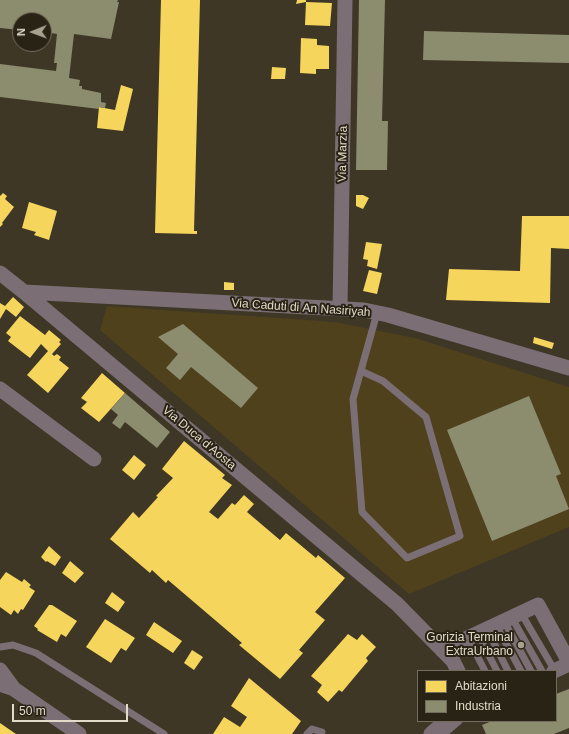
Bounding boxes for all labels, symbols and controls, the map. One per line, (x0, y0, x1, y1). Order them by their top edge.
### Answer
north arrow (12, 12, 52, 52)
text: N (15, 28, 27, 36)
street label: Via Marzia (335, 126, 351, 182)
street label: Via Caduti di An Nasiriyah (231, 296, 371, 320)
street label: Via Duca d'Aosta (159, 403, 239, 473)
place label: Gorizia Terminal ExtraUrbano (426, 631, 513, 659)
marker: Gorizia Terminal ExtraUrbano (516, 640, 526, 650)
legend (417, 670, 557, 722)
text: Abitazioni (455, 679, 507, 693)
scale bar (14, 696, 130, 722)
text: Industria (455, 699, 501, 713)
text: 50 m (19, 704, 46, 718)

